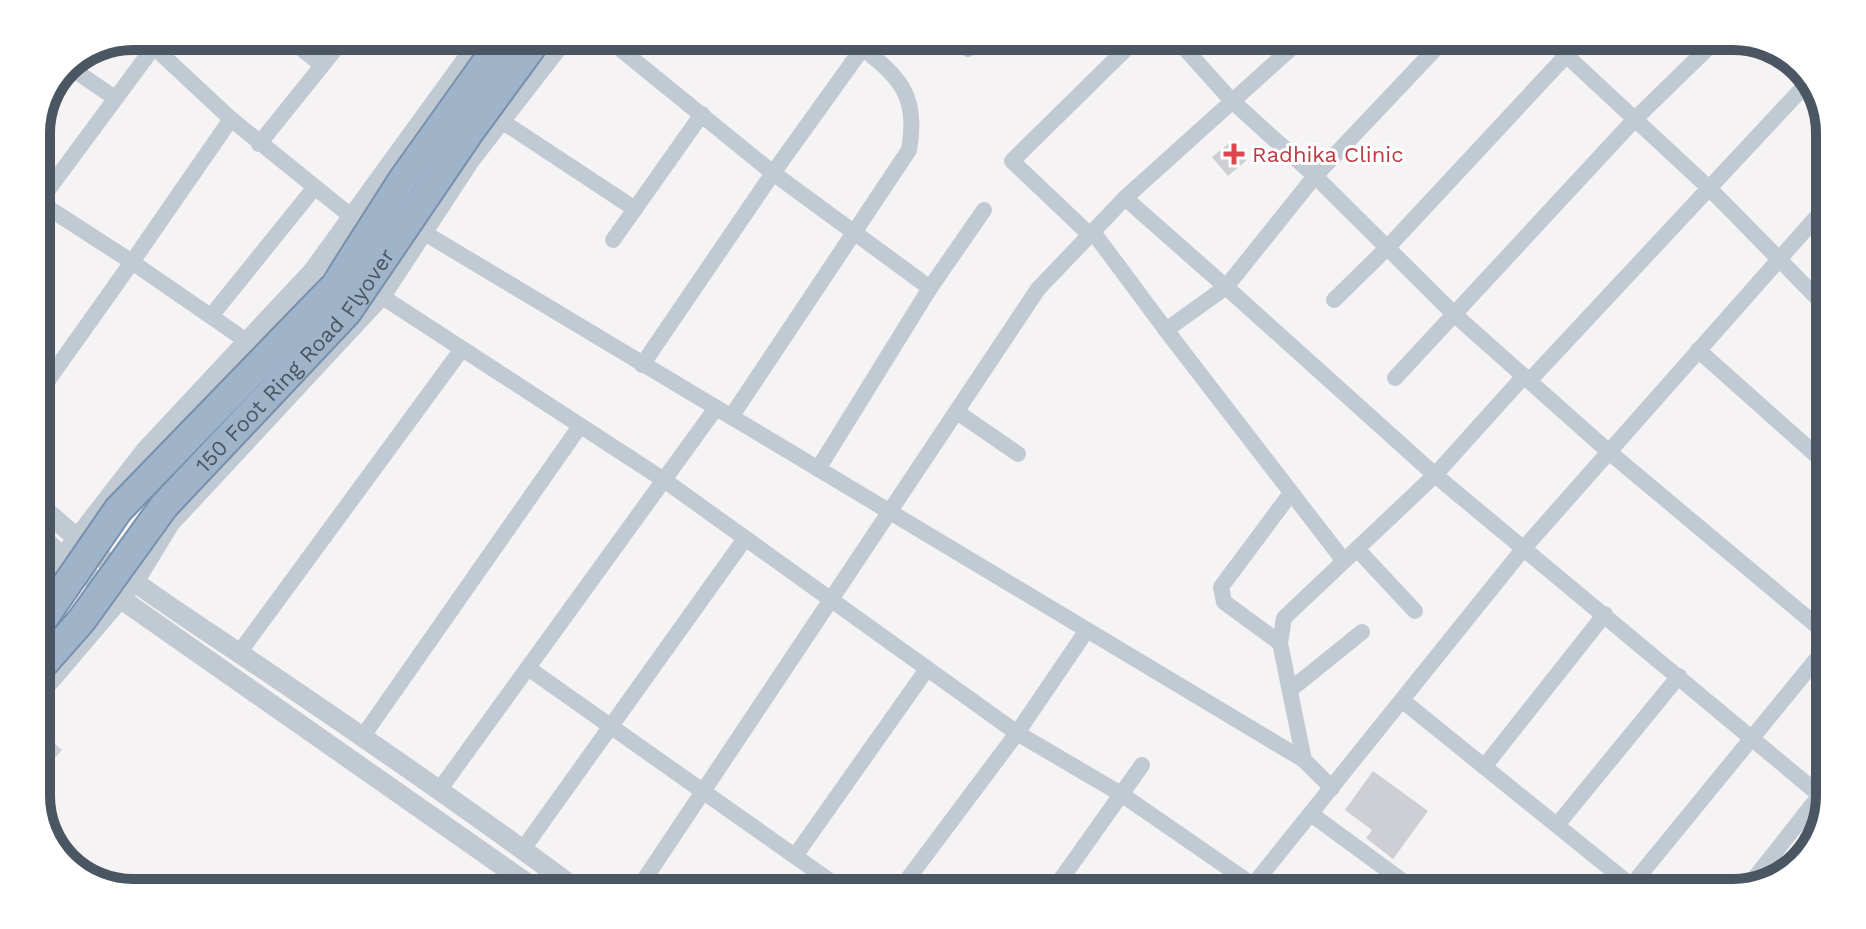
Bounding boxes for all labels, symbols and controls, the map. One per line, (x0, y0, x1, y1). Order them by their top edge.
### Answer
place label: Radhika Clinic (1252, 142, 1404, 167)
marker: Radhika Clinic (1223, 143, 1245, 165)
street label: 150 Foot Ring Road Flyover (191, 244, 399, 478)

